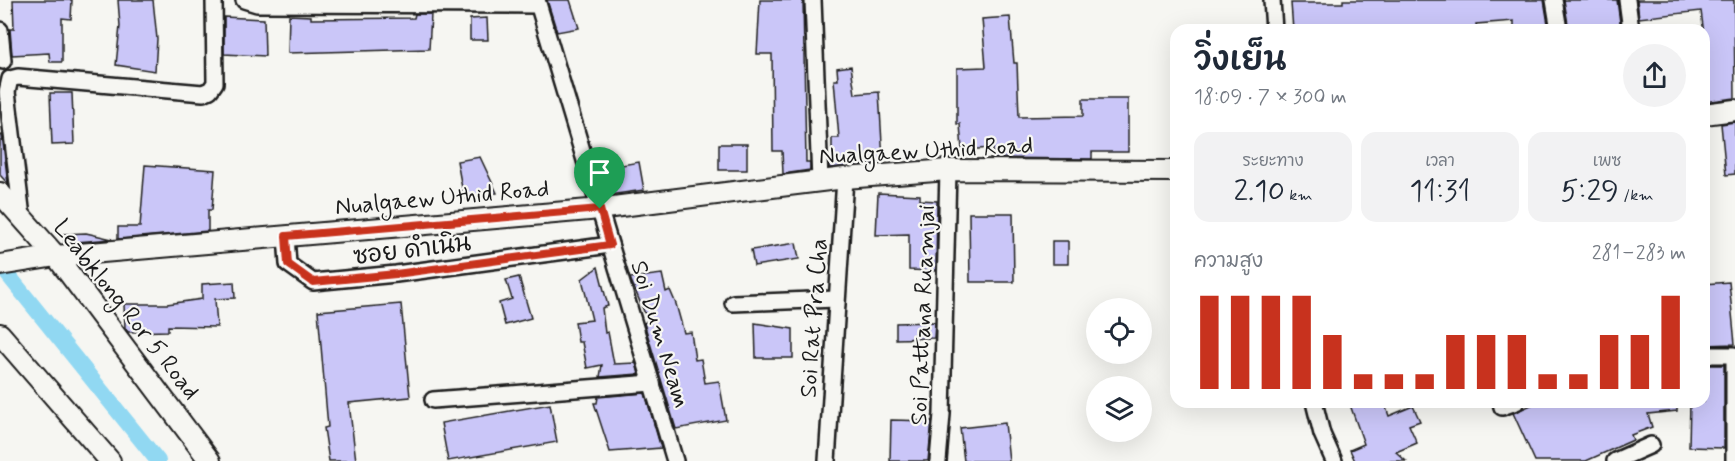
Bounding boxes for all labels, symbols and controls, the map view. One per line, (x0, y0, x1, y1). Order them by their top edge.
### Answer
text: วิ่งเย็น (1194, 39, 1286, 83)
button: share (1623, 44, 1686, 107)
text: 18:09 · 7 × 300 m (1194, 84, 1347, 111)
street label: Nualgaew Uthid Road (818, 130, 1034, 175)
pin (574, 147, 625, 209)
text: ระยะทาง (1242, 151, 1304, 172)
text: เวลา (1425, 151, 1455, 172)
text: เพซ (1593, 151, 1621, 172)
icon: arrive (583, 156, 616, 189)
text: 2.10 (1233, 172, 1285, 211)
text: 11:31 (1410, 172, 1470, 211)
text: 5:29 (1560, 172, 1619, 211)
street label: Nualgaew Uthid Road (334, 174, 551, 225)
text: km (1285, 185, 1313, 206)
text: /km (1619, 185, 1654, 206)
street label: Soi Pattana Ruamjai (904, 204, 943, 426)
street label: Leabklong Ror 5 Road (44, 213, 206, 408)
street label: ซอย ดำเนิน (351, 226, 473, 273)
street label: Soi Rat Pra Cha (793, 237, 836, 399)
text: 281–283 m (1592, 240, 1686, 267)
text: ความสูง (1194, 248, 1263, 275)
street label: Soi Dum Neam (622, 257, 697, 412)
map controls (1086, 298, 1152, 442)
button: locate (1086, 298, 1152, 364)
button: layers (1086, 376, 1152, 442)

